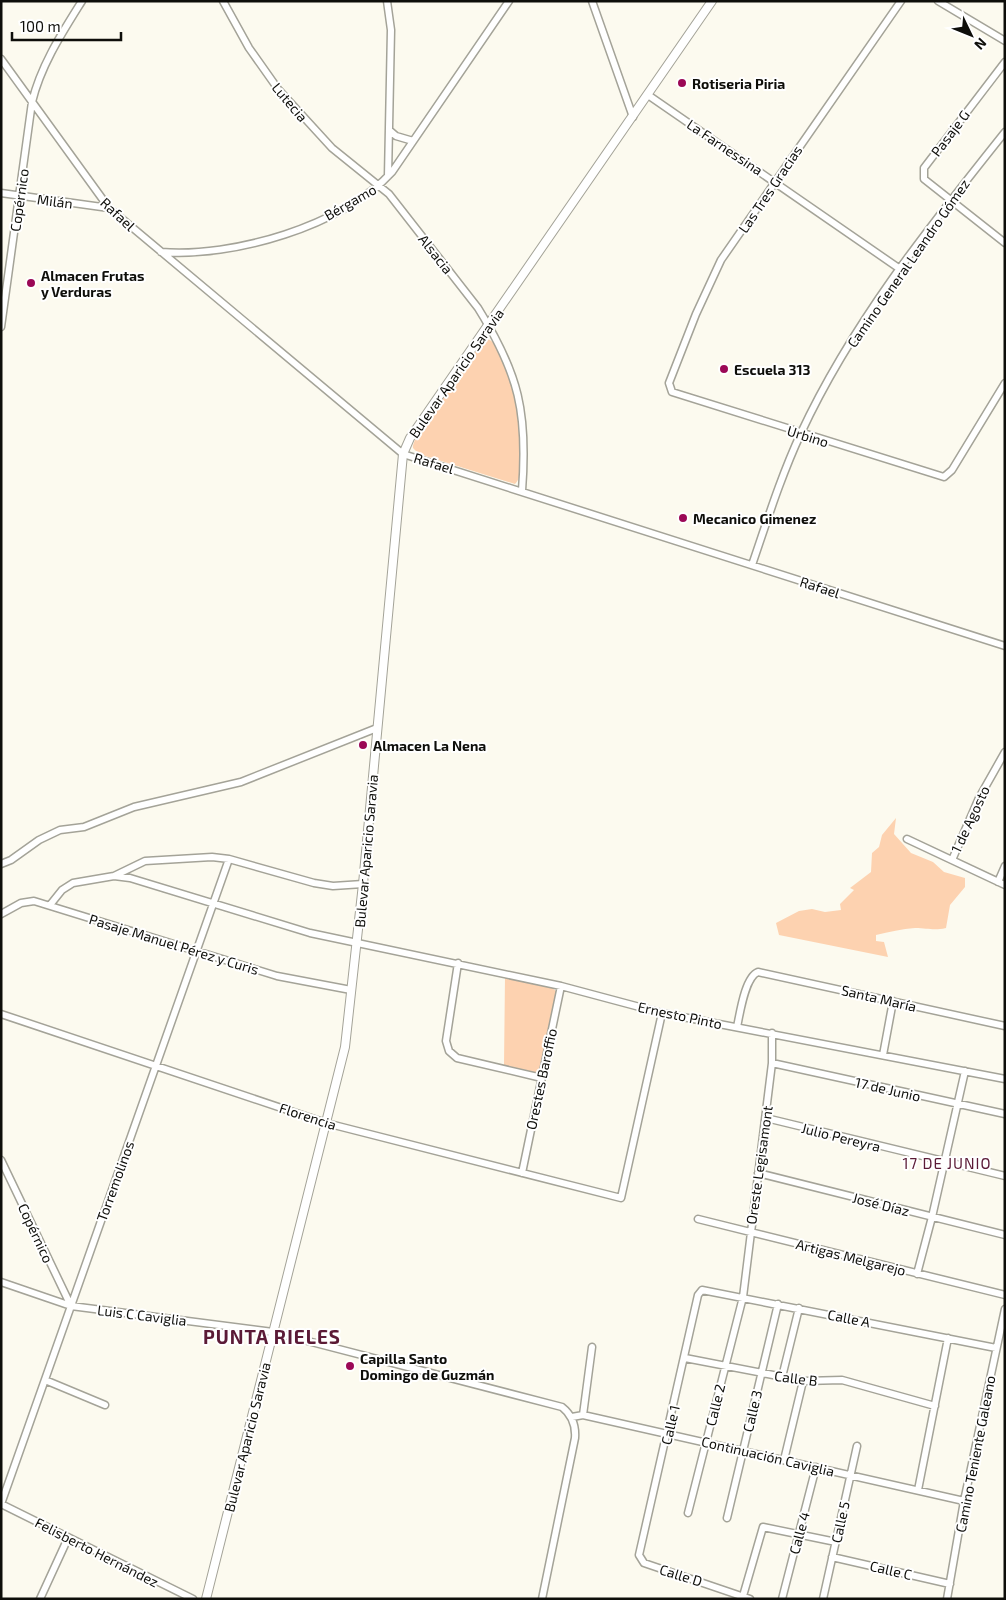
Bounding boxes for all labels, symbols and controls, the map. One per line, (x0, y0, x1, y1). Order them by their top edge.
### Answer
scale bar (12, 10, 121, 42)
north arrow (946, 10, 996, 60)
text: 100 m (20, 17, 61, 35)
text: N (971, 35, 991, 54)
place label: Rotiseria Piria (692, 75, 785, 92)
marker: Rotiseria Piria (676, 77, 688, 89)
street label: Lutecia (269, 79, 311, 125)
street label: Pasaje G (927, 106, 973, 160)
street label: La Farnessina (684, 115, 766, 179)
street label: Las Tres Gracias (734, 142, 806, 236)
street label: Copérnico (6, 167, 32, 233)
street label: Camino General Leandro Gómez (843, 176, 973, 350)
street label: Bérgamo (321, 180, 379, 224)
street label: Milán (36, 190, 74, 212)
street label: Rafael (97, 194, 139, 235)
street label: Alsacia (415, 231, 457, 277)
place label: Almacen Frutas y Verduras (41, 267, 144, 300)
marker: Almacen Frutas y Verduras (25, 277, 37, 289)
street label: Bulevar Aparicio Saravia (405, 305, 507, 441)
place label: Escuela 313 (734, 361, 810, 378)
marker: Escuela 313 (718, 363, 730, 375)
street label: Urbino (785, 422, 831, 450)
street label: Rafael (412, 449, 457, 477)
place label: Mecanico Gimenez (693, 510, 816, 527)
marker: Mecanico Gimenez (677, 512, 689, 524)
street label: Rafael (798, 573, 843, 602)
place label: Almacen La Nena (373, 737, 486, 754)
marker: Almacen La Nena (357, 739, 369, 751)
street label: Bulevar Aparicio Saravia (351, 774, 381, 928)
street label: 1 de Agosto (947, 783, 993, 855)
street label: Pasaje Manuel Pérez y Curis (87, 910, 261, 978)
street label: Santa María (840, 981, 918, 1015)
street label: Ernesto Pinto (636, 998, 724, 1032)
street label: Orestes Baroffio (522, 1027, 560, 1131)
street label: 17 de Junio (854, 1073, 922, 1105)
street label: Florencia (277, 1099, 339, 1133)
street label: Oreste Legisamont (742, 1104, 776, 1226)
street label: Julio Pereyra (800, 1119, 882, 1155)
street label: Torremolinos (93, 1139, 137, 1223)
district label: 17 DE JUNIO (902, 1154, 992, 1172)
street label: José Díaz (851, 1189, 911, 1219)
street label: Copérnico (15, 1201, 57, 1265)
street label: Artigas Melgarejo (794, 1235, 908, 1279)
street label: Luis C Caviglia (96, 1301, 188, 1329)
street label: Calle A (826, 1306, 872, 1331)
district label: PUNTA RIELES (203, 1325, 341, 1348)
place label: Capilla Santo Domingo de Guzmán (360, 1350, 495, 1383)
street label: Bulevar Aparicio Saravia (220, 1360, 274, 1514)
marker: Capilla Santo Domingo de Guzmán (344, 1360, 356, 1372)
street label: Calle B (773, 1367, 819, 1389)
street label: Camino Teniente Galeano (951, 1374, 999, 1534)
street label: Calle 2 (702, 1382, 728, 1428)
street label: Calle 3 (739, 1388, 765, 1434)
street label: Calle 1 (657, 1404, 683, 1446)
street label: Continuación Caviglia (700, 1432, 836, 1480)
street label: Calle 5 (827, 1500, 853, 1544)
street label: Calle 4 (785, 1510, 813, 1556)
street label: Felisberto Hernández (32, 1514, 162, 1590)
street label: Calle C (868, 1557, 914, 1583)
street label: Calle D (658, 1560, 704, 1590)

